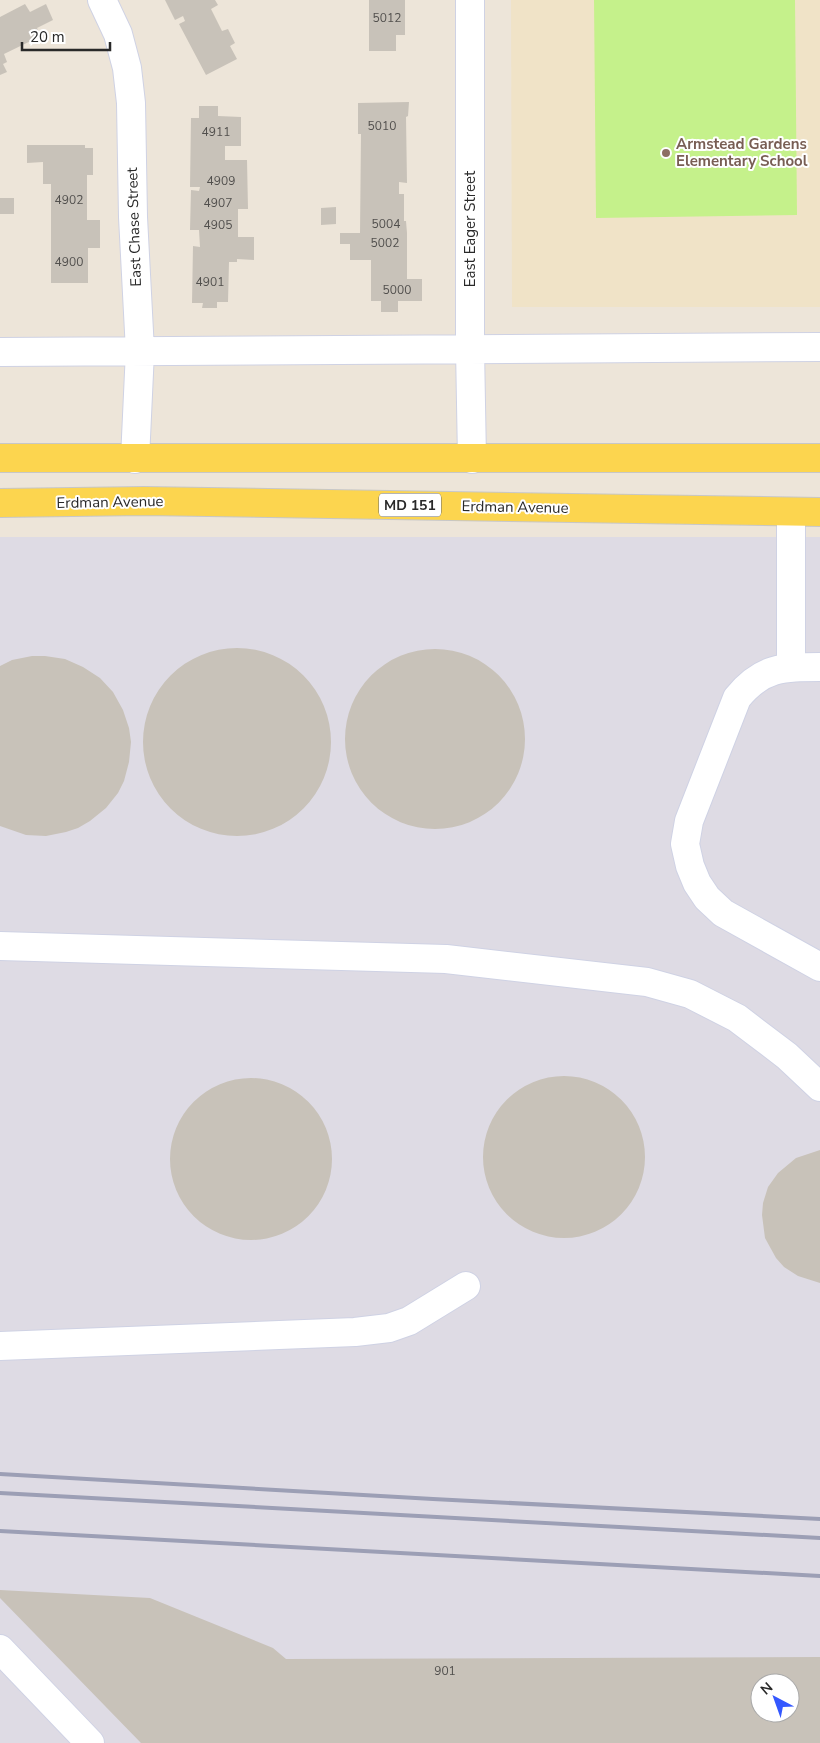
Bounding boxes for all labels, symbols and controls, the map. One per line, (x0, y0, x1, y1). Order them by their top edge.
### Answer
house number: 5012 (373, 10, 401, 26)
scale bar (22, 20, 110, 52)
text: 20 m (30, 27, 65, 47)
house number: 5010 (368, 118, 396, 134)
house number: 4911 (202, 124, 230, 140)
place label: Armstead Gardens Elementary School (676, 134, 808, 171)
marker: Armstead Gardens Elementary School (660, 147, 672, 159)
street label: East Chase Street (122, 166, 146, 287)
street label: East Eager Street (460, 170, 480, 287)
house number: 4909 (207, 173, 235, 189)
house number: 4902 (55, 192, 83, 208)
house number: 4907 (204, 195, 232, 211)
house number: 5004 (372, 216, 400, 232)
house number: 4905 (204, 217, 232, 233)
house number: 5002 (371, 235, 399, 251)
house number: 4900 (55, 254, 83, 270)
house number: 4901 (196, 274, 224, 290)
house number: 5000 (383, 282, 411, 298)
street label: Erdman Avenue (56, 491, 164, 513)
road number: MD 151 (379, 494, 441, 516)
street label: Erdman Avenue (461, 496, 569, 518)
house number: 901 (434, 1663, 456, 1679)
north arrow (750, 1673, 800, 1723)
text: N (757, 1678, 777, 1699)

